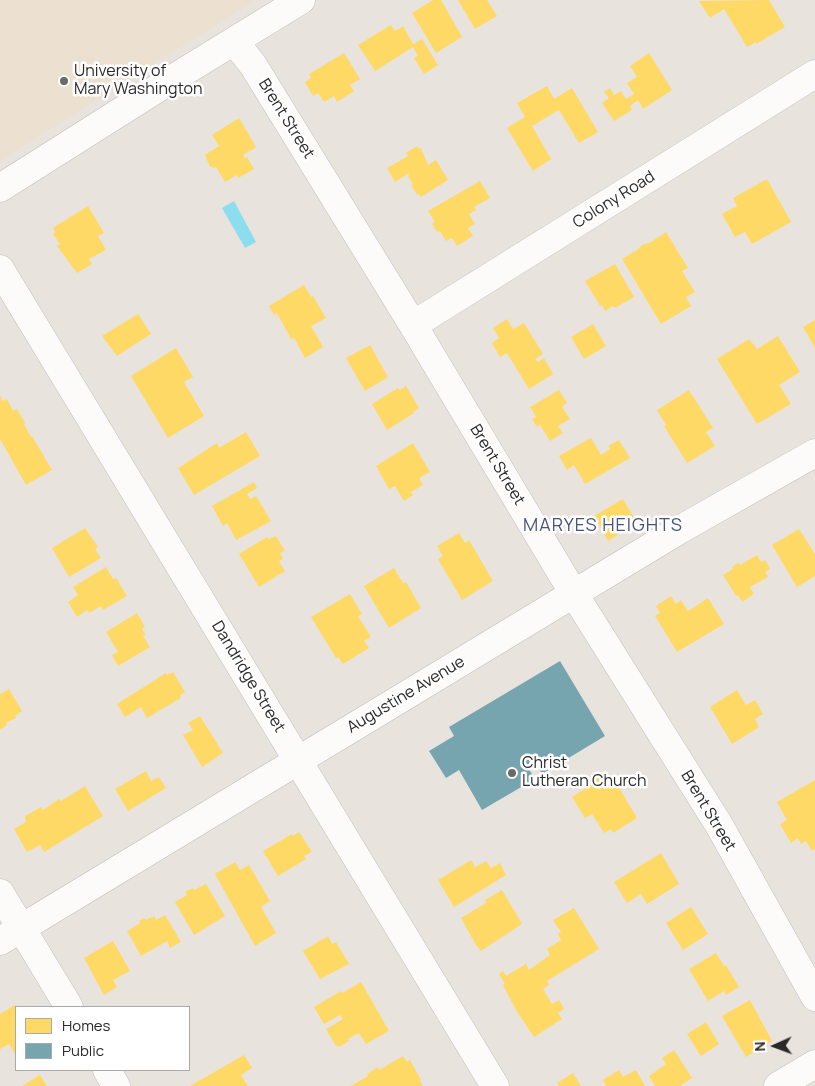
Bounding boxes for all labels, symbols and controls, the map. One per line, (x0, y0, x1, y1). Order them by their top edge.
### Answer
place label: University of Mary Washington (74, 62, 202, 100)
marker: University of Mary Washington (58, 75, 70, 87)
street label: Brent Street (254, 75, 318, 163)
street label: Colony Road (570, 167, 658, 233)
street label: Brent Street (465, 421, 529, 509)
district label: MARYES HEIGHTS (521, 515, 685, 537)
street label: Dandridge Street (207, 618, 289, 736)
street label: Augustine Avenue (344, 652, 468, 738)
place label: Christ Lutheran Church (522, 754, 646, 792)
marker: Christ Lutheran Church (506, 767, 518, 779)
street label: Brent Street (676, 767, 740, 855)
legend (15, 1006, 190, 1071)
text: Homes (62, 1015, 110, 1036)
north arrow (750, 1021, 800, 1071)
text: Public (62, 1040, 104, 1061)
text: N (750, 1041, 769, 1052)

